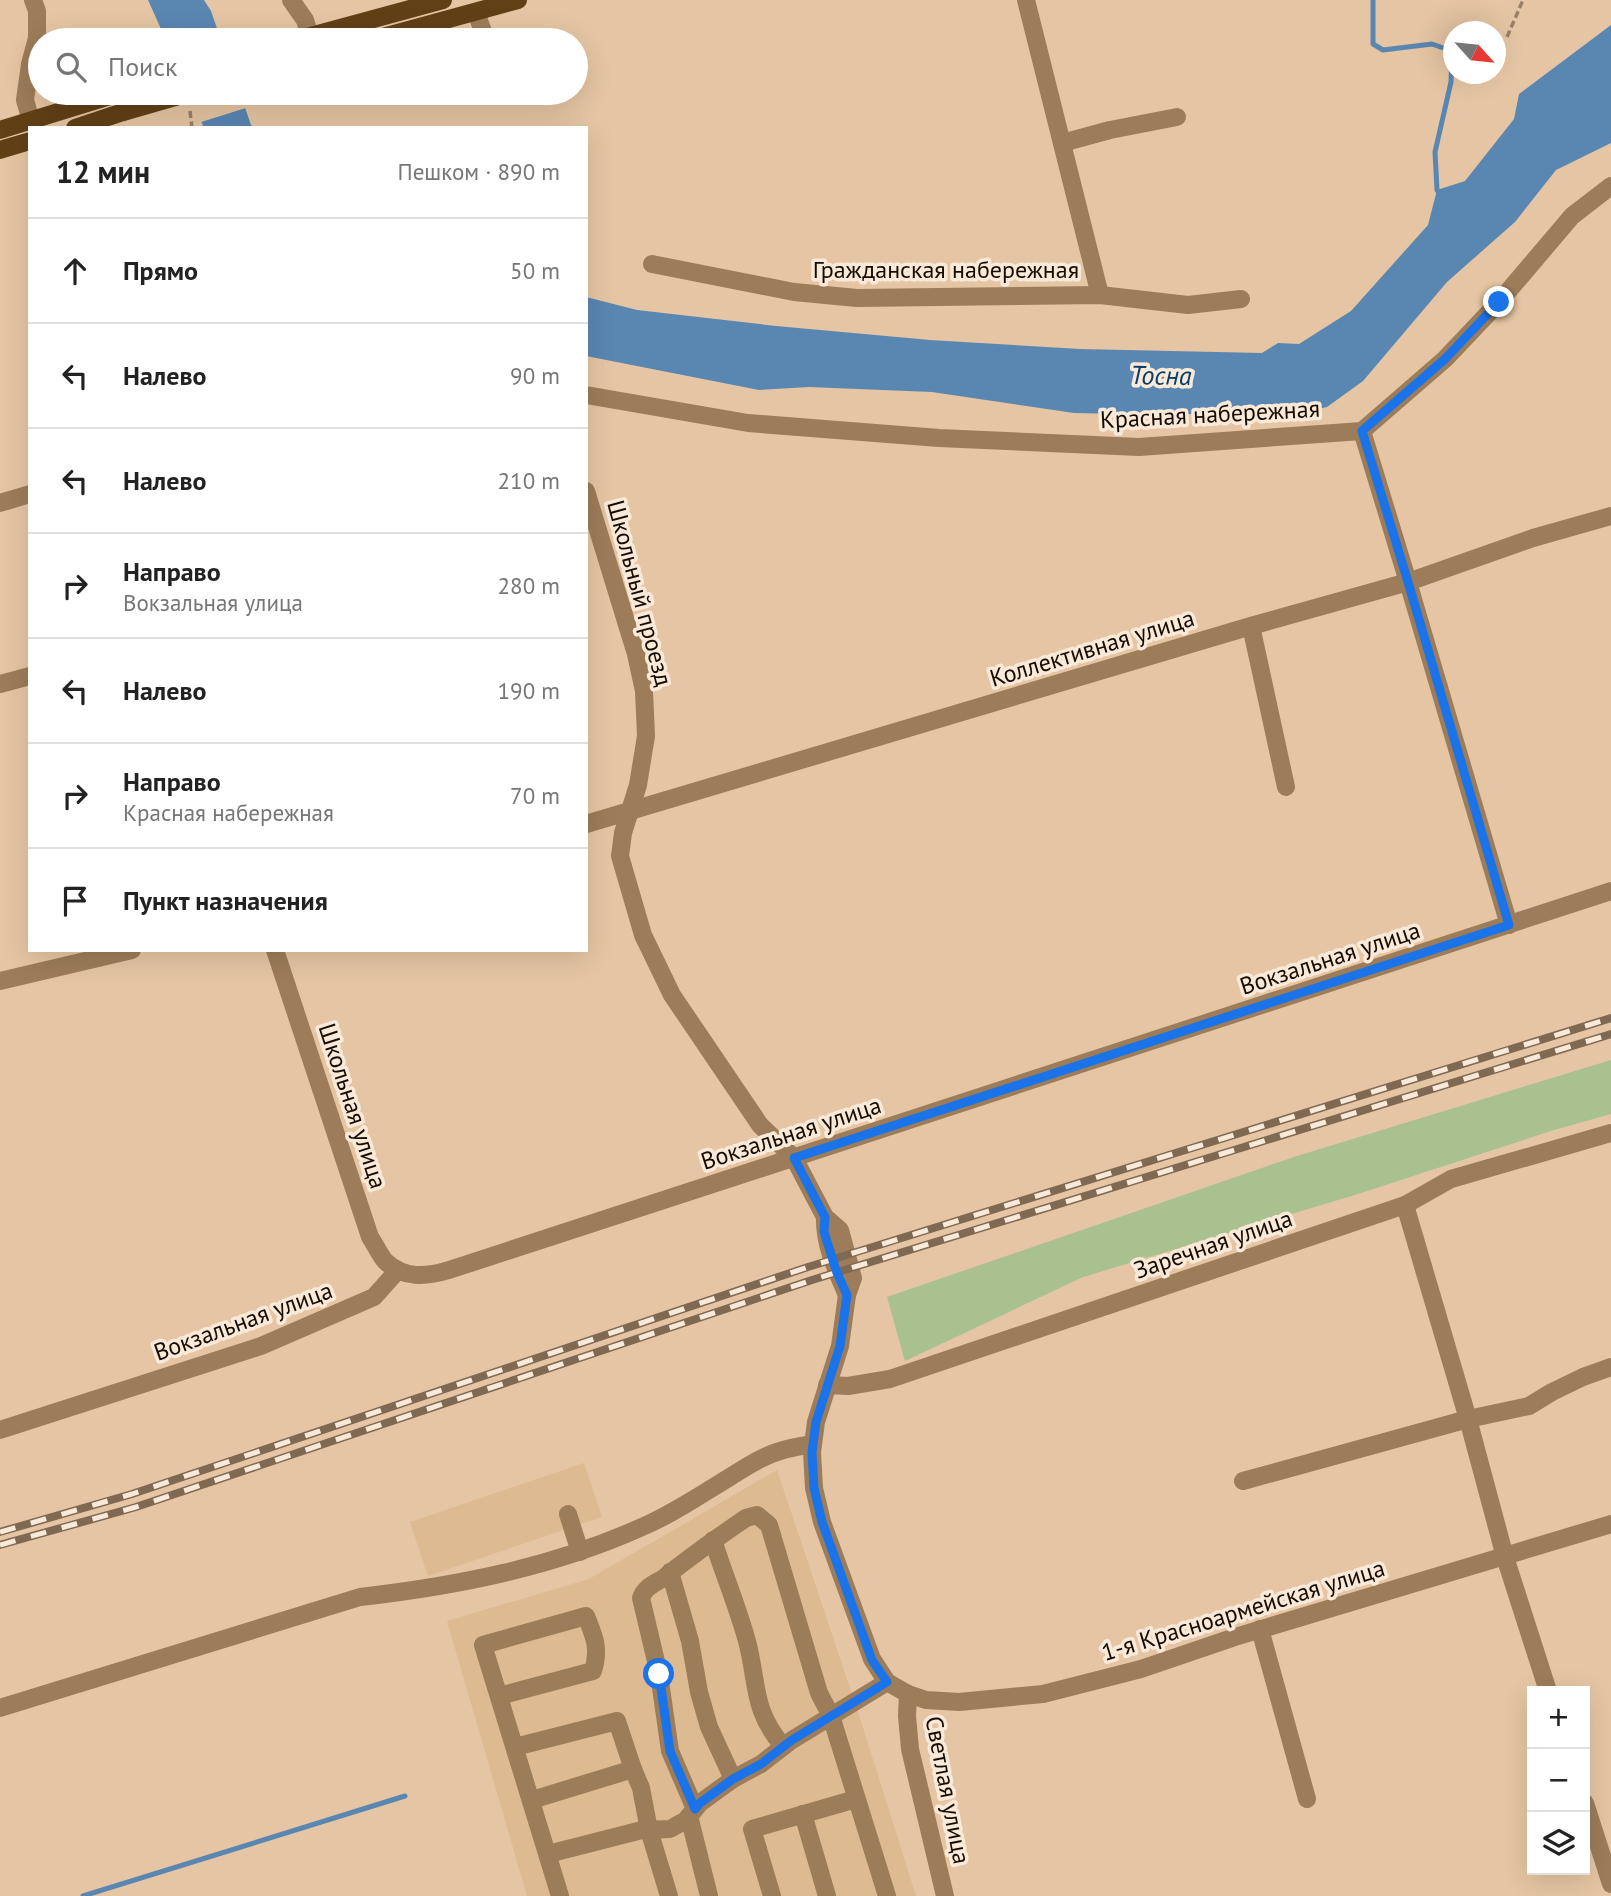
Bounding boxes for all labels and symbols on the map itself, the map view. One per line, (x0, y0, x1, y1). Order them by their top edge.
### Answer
north arrow (1443, 21, 1506, 84)
street label: Гражданская набережная (813, 254, 1079, 285)
route end (1483, 286, 1514, 317)
water label: Тосна (1130, 358, 1192, 392)
street label: Красная набережная (1099, 393, 1321, 435)
street label: Школьный проезд (600, 497, 680, 689)
street label: Коллективная улица (986, 602, 1198, 694)
street label: Вокзальная улица (1236, 914, 1424, 1002)
street label: Школьная улица (312, 1019, 394, 1193)
street label: Вокзальная улица (697, 1089, 885, 1177)
street label: Заречная улица (1130, 1202, 1296, 1286)
street label: Вокзальная улица (149, 1274, 337, 1368)
street label: 1-я Красноармейская улица (1098, 1552, 1388, 1668)
route start (643, 1658, 674, 1689)
street label: Светлая улица (918, 1714, 978, 1866)

